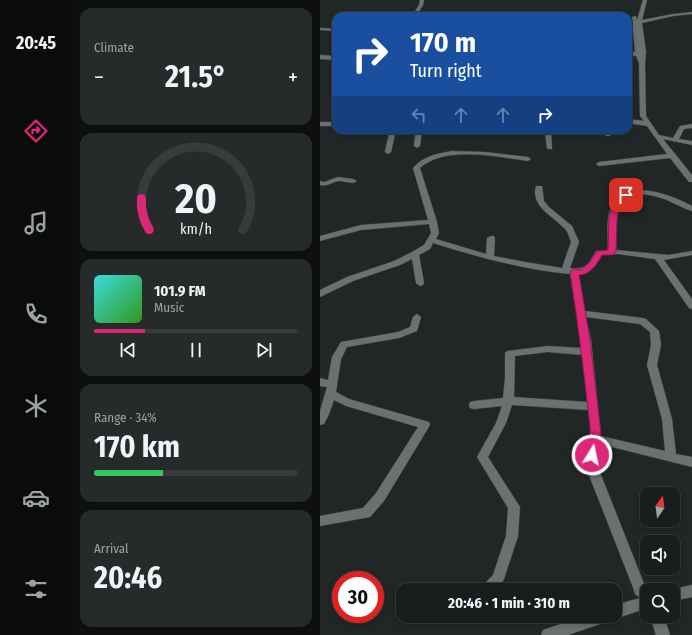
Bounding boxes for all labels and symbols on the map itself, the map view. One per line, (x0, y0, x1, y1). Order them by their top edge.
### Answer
pin (609, 178, 643, 212)
position arrow (571, 434, 613, 476)
north arrow (640, 487, 680, 527)
speed limit sign: 30 (332, 571, 384, 623)

